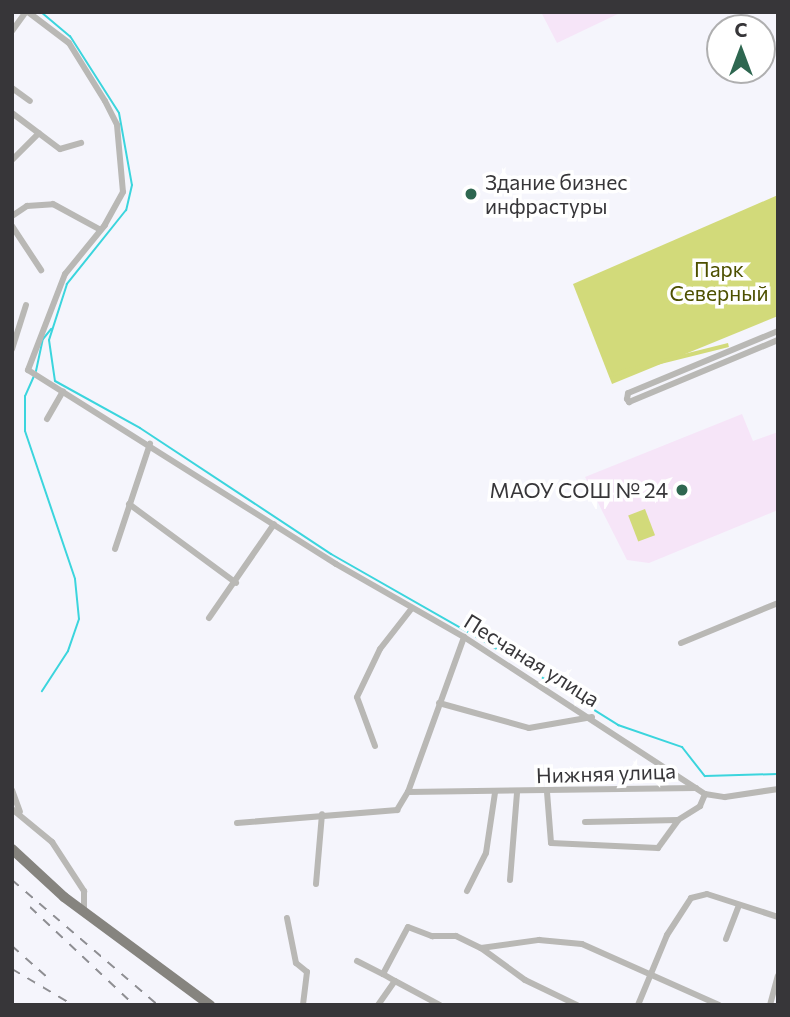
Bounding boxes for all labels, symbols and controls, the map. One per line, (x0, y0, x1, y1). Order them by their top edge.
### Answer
north arrow (706, 14, 776, 84)
text: С (735, 18, 748, 41)
place label: Здание бизнес инфрастуры (485, 169, 628, 219)
marker: Здание бизнес инфрастуры (463, 186, 479, 202)
park label: Парк Северный (669, 256, 769, 306)
place label: МАОУ СОШ № 24 (490, 477, 668, 503)
marker: МАОУ СОШ № 24 (674, 482, 690, 498)
street label: Песчаная улица (460, 608, 604, 712)
street label: Нижняя улица (536, 758, 676, 788)

